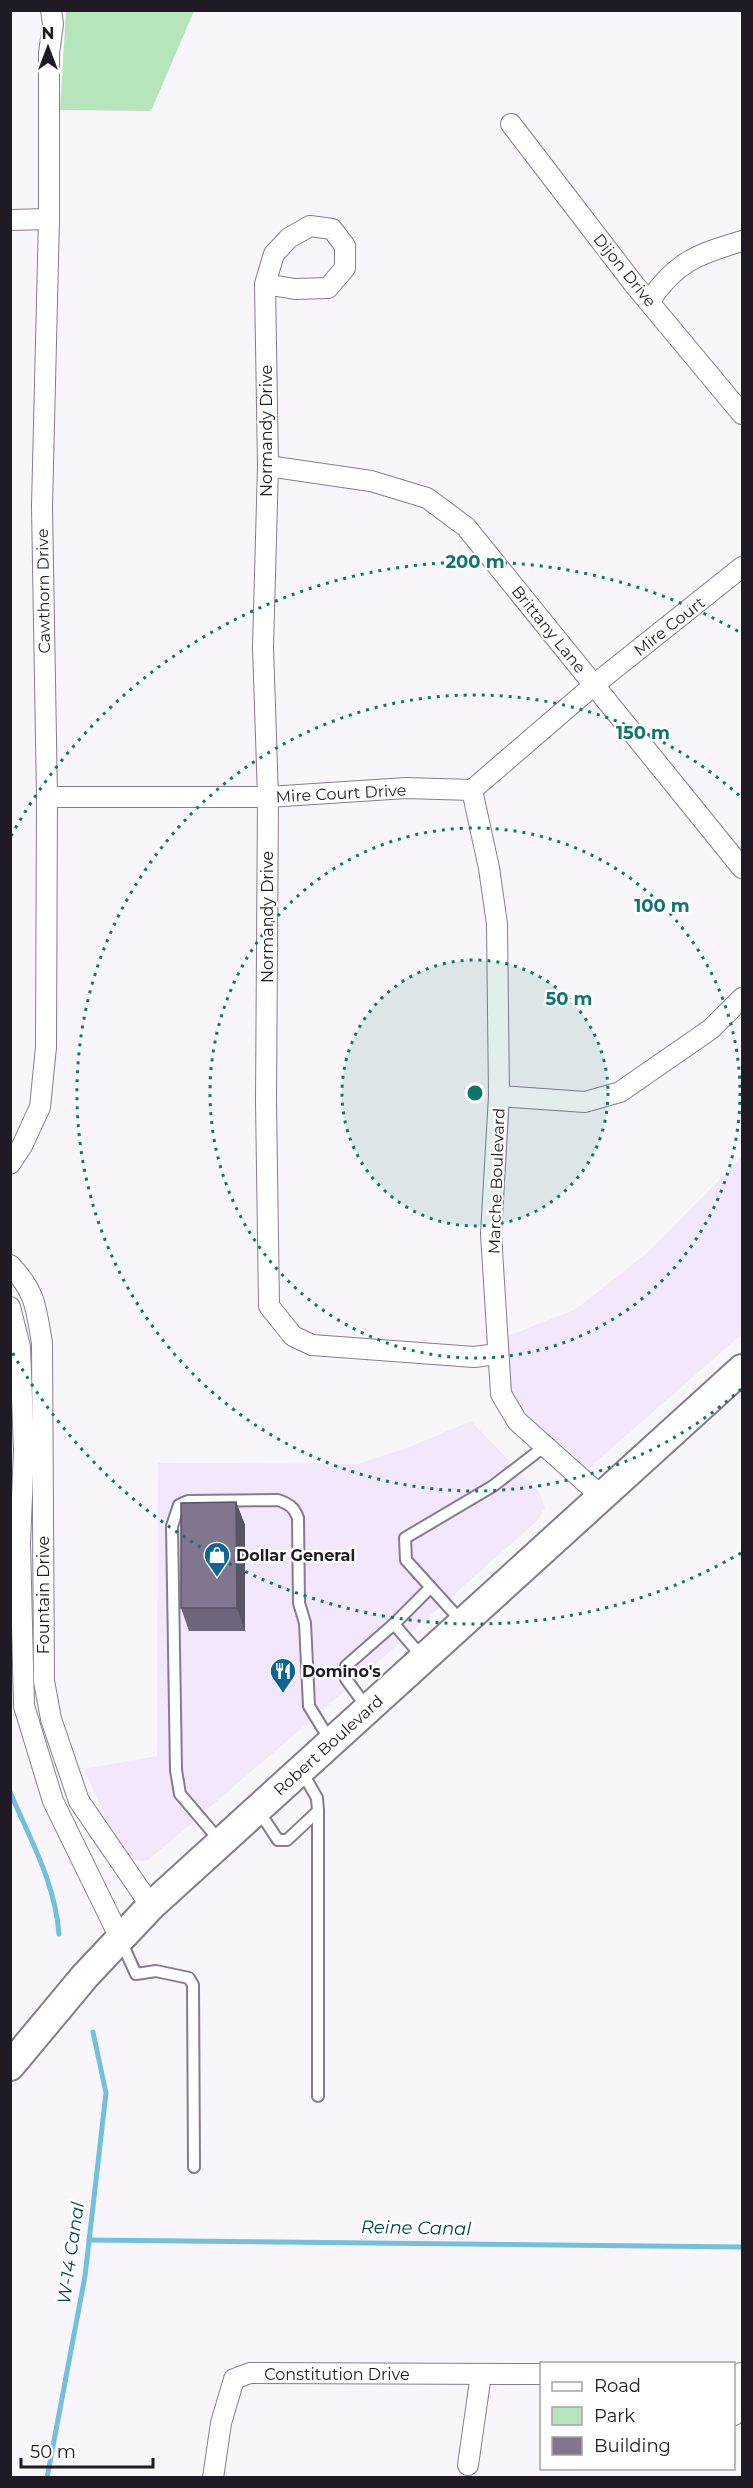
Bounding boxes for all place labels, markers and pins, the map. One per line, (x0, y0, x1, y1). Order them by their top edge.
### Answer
centre of rings (465, 1083, 485, 1103)
shop icon: Dollar General (202, 1540, 232, 1578)
place label: Dollar General (236, 1546, 355, 1565)
restaurant icon: Domino's (268, 1656, 298, 1694)
place label: Domino's (302, 1662, 381, 1681)

